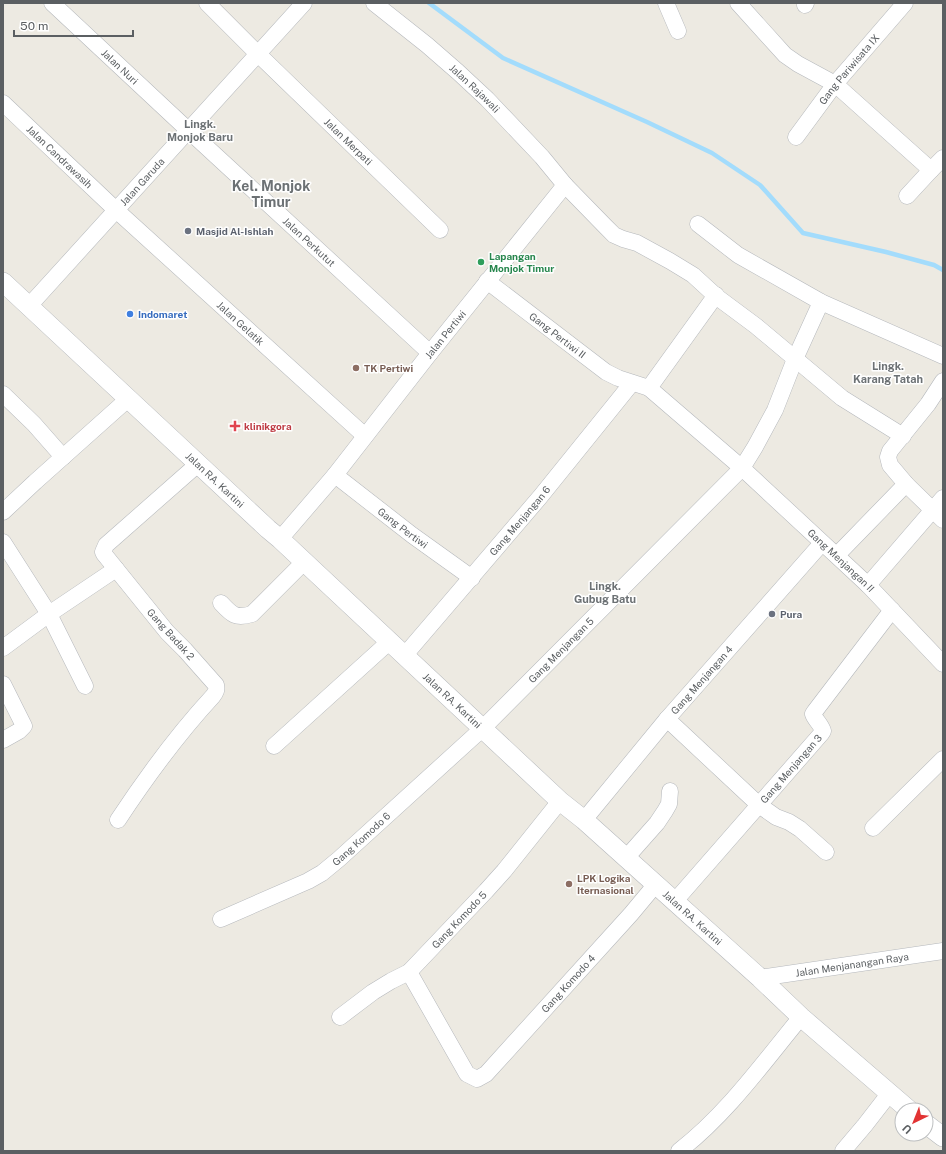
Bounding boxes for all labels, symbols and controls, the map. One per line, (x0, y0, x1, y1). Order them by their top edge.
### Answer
scale bar (14, 12, 133, 38)
text: 50 m (20, 19, 48, 33)
street label: Gang Pariwisata IX (816, 31, 882, 107)
street label: Jalan Nuri (99, 46, 141, 87)
street label: Jalan Rajawali (447, 61, 502, 115)
street label: Jalan Merpati (322, 116, 375, 167)
district label: Lingk. Monjok Baru (167, 118, 233, 143)
street label: Jalan Candrawasih (24, 123, 95, 191)
street label: Jalan Garuda (117, 155, 167, 208)
district label: Kel. Monjok Timur (232, 178, 310, 210)
street label: Jalan Perkutut (281, 215, 338, 269)
place label: Masjid Al-Ishlah (196, 225, 273, 237)
marker: Masjid Al-Ishlah (183, 226, 193, 236)
place label: Lapangan Monjok Timur (489, 250, 554, 274)
marker: Lapangan Monjok Timur (476, 257, 486, 267)
street label: Jalan Gelatik (215, 299, 267, 348)
place label: Indomaret (138, 308, 187, 320)
street label: Jalan Pertiwi (422, 308, 468, 361)
marker: Indomaret (125, 309, 135, 319)
street label: Gang Pertiwi II (527, 310, 588, 360)
district label: Lingk. Karang Tatah (853, 360, 923, 385)
place label: TK Pertiwi (364, 362, 414, 374)
marker: TK Pertiwi (351, 363, 361, 373)
marker: klinikgora (229, 420, 241, 432)
place label: klinikgora (244, 420, 292, 432)
street label: Jalan RA. Kartini (183, 450, 247, 510)
street label: Gang Menjangan 6 (487, 483, 553, 558)
street label: Gang Pertiwi (376, 505, 430, 551)
street label: Gang Menjangan II (805, 526, 877, 594)
district label: Lingk. Gubug Batu (574, 580, 636, 605)
street label: Gang Badak 2 (145, 606, 197, 662)
place label: Pura (780, 608, 802, 620)
marker: Pura (767, 609, 777, 619)
street label: Gang Menjangan 5 (526, 615, 596, 685)
street label: Gang Menjangan 4 (668, 643, 735, 717)
street label: Jalan RA. Kartini (421, 670, 484, 730)
street label: Gang Menjangan 3 (757, 732, 824, 805)
street label: Gang Komodo 6 (330, 810, 393, 868)
place label: LPK Logika Iternasional (577, 872, 634, 896)
marker: LPK Logika Iternasional (564, 879, 574, 889)
street label: Gang Komodo 5 (429, 888, 489, 951)
street label: Jalan RA. Kartini (661, 888, 725, 947)
street label: Jalan Menjanangan Raya (795, 950, 909, 979)
street label: Gang Komodo 4 (539, 952, 597, 1015)
north arrow (894, 1102, 934, 1142)
text: U (900, 1122, 914, 1136)

